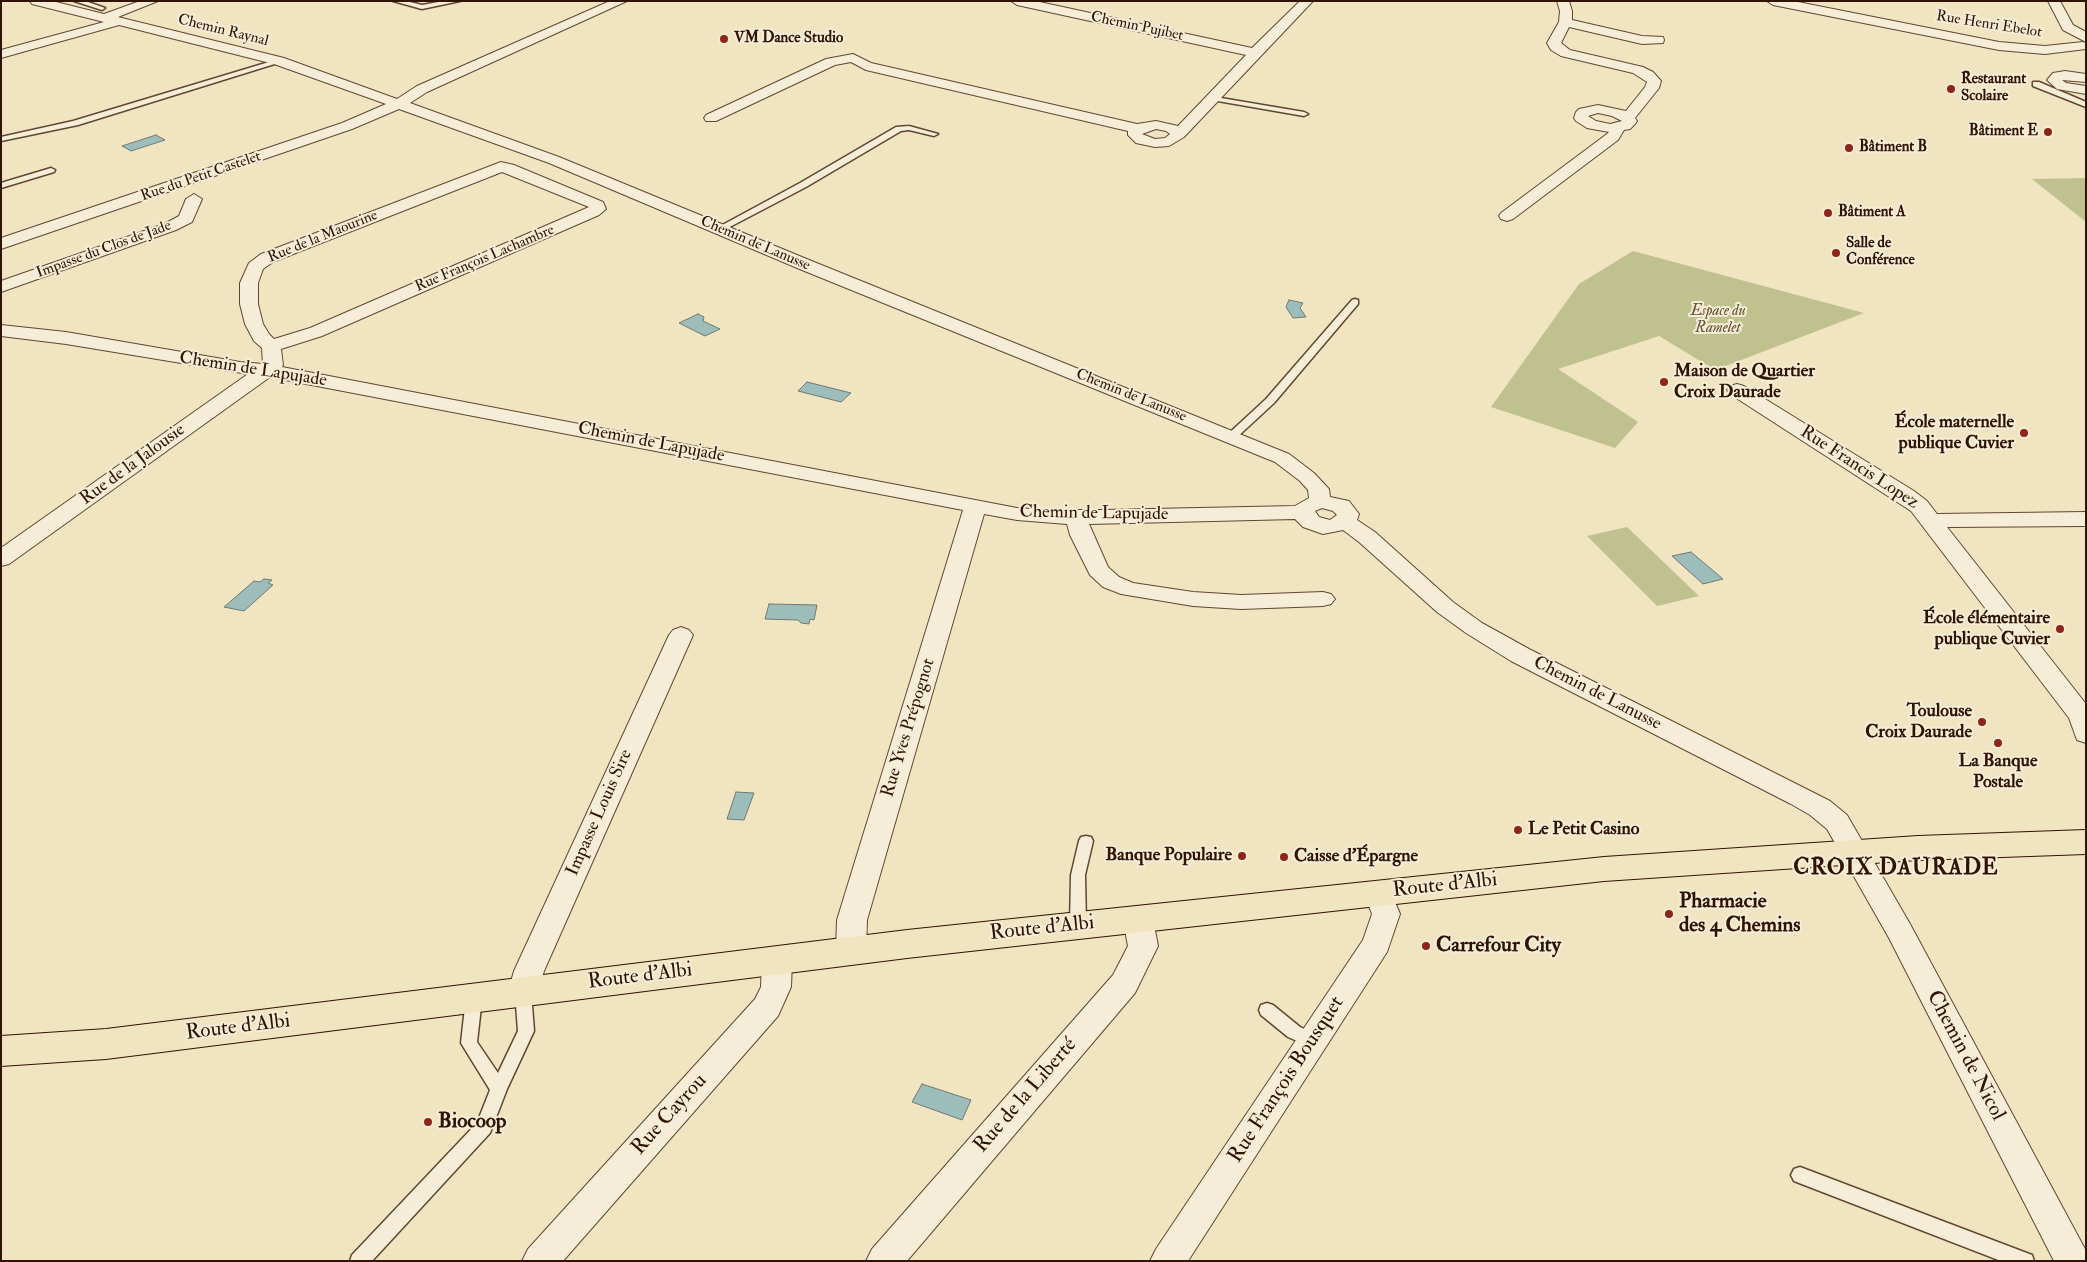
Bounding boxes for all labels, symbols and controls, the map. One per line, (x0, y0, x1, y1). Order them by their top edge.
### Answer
street label: Chemin Pujibet (1089, 8, 1185, 46)
street label: Rue Henri Ebelot (1935, 8, 2043, 42)
street label: Chemin Raynal (176, 11, 270, 51)
place label: VM Dance Studio (734, 30, 843, 48)
marker: VM Dance Studio (718, 33, 730, 45)
place label: Restaurant Scolaire (1961, 71, 2026, 106)
marker: Restaurant Scolaire (1945, 83, 1957, 95)
place label: Bâtiment E (1969, 123, 2038, 141)
marker: Bâtiment E (2042, 126, 2054, 138)
place label: Bâtiment B (1859, 139, 1927, 157)
marker: Bâtiment B (1843, 142, 1855, 154)
street label: Rue du Petit Castelet (139, 148, 263, 206)
place label: Bâtiment A (1838, 204, 1906, 222)
street label: Rue de la Maourine (265, 207, 381, 267)
marker: Bâtiment A (1822, 207, 1834, 219)
street label: Chemin de Lanusse (697, 213, 813, 275)
street label: Impasse du Clos de Jade (34, 217, 174, 283)
street label: Rue François Lachambre (413, 222, 557, 296)
place label: Salle de Conférence (1846, 235, 1915, 270)
marker: Salle de Conférence (1830, 247, 1842, 259)
park label: Espace du Ramelet (1690, 303, 1746, 338)
street label: Chemin de Lapujade (178, 348, 328, 392)
place label: Maison de Quartier Croix Daurade (1674, 361, 1815, 404)
street label: Chemin de Lanusse (1073, 366, 1189, 426)
marker: Maison de Quartier Croix Daurade (1658, 376, 1670, 388)
place label: École maternelle publique Cuvier (1894, 412, 2014, 454)
street label: Chemin de Lapujade (576, 418, 726, 468)
street label: Rue de la Jalousie (76, 420, 190, 510)
street label: Rue Francis Lopez (1796, 422, 1922, 514)
marker: École maternelle publique Cuvier (2018, 427, 2030, 439)
street label: Chemin de Lapujade (1019, 502, 1169, 526)
place label: École élémentaire publique Cuvier (1923, 608, 2050, 650)
marker: École élémentaire publique Cuvier (2054, 623, 2066, 635)
street label: Chemin de Lanusse (1529, 652, 1665, 736)
street label: Rue Yves Prépognot (878, 656, 940, 800)
place label: Toulouse Croix Daurade (1865, 701, 1972, 744)
marker: Toulouse Croix Daurade (1976, 716, 1988, 728)
marker: La Banque Postale (1992, 737, 2004, 749)
street label: Impasse Louis Sire (562, 746, 638, 880)
place label: La Banque Postale (1959, 751, 2037, 794)
place label: Le Petit Casino (1528, 819, 1639, 841)
marker: Le Petit Casino (1512, 824, 1524, 836)
place label: Banque Populaire (1106, 845, 1232, 867)
place label: Caisse d'Épargne (1294, 846, 1418, 868)
marker: Banque Populaire (1236, 850, 1248, 862)
marker: Caisse d'Épargne (1278, 851, 1290, 863)
district label: CROIX DAURADE (1792, 856, 2000, 882)
street label: Route d'Albi (1391, 868, 1499, 904)
place label: Pharmacie des 4 Chemins (1679, 889, 1801, 939)
marker: Pharmacie des 4 Chemins (1663, 908, 1675, 920)
street label: Route d'Albi (988, 911, 1096, 947)
place label: Carrefour City (1436, 933, 1561, 959)
marker: Carrefour City (1420, 940, 1432, 952)
street label: Route d'Albi (586, 958, 694, 996)
street label: Chemin de Nicol (1920, 987, 2010, 1125)
street label: Rue François Bousquet (1224, 992, 1350, 1168)
street label: Route d'Albi (184, 1009, 292, 1047)
street label: Rue de la Liberté (969, 1033, 1083, 1159)
street label: Rue Cayrou (627, 1069, 713, 1161)
place label: Biocoop (438, 1109, 506, 1135)
marker: Biocoop (422, 1116, 434, 1128)

